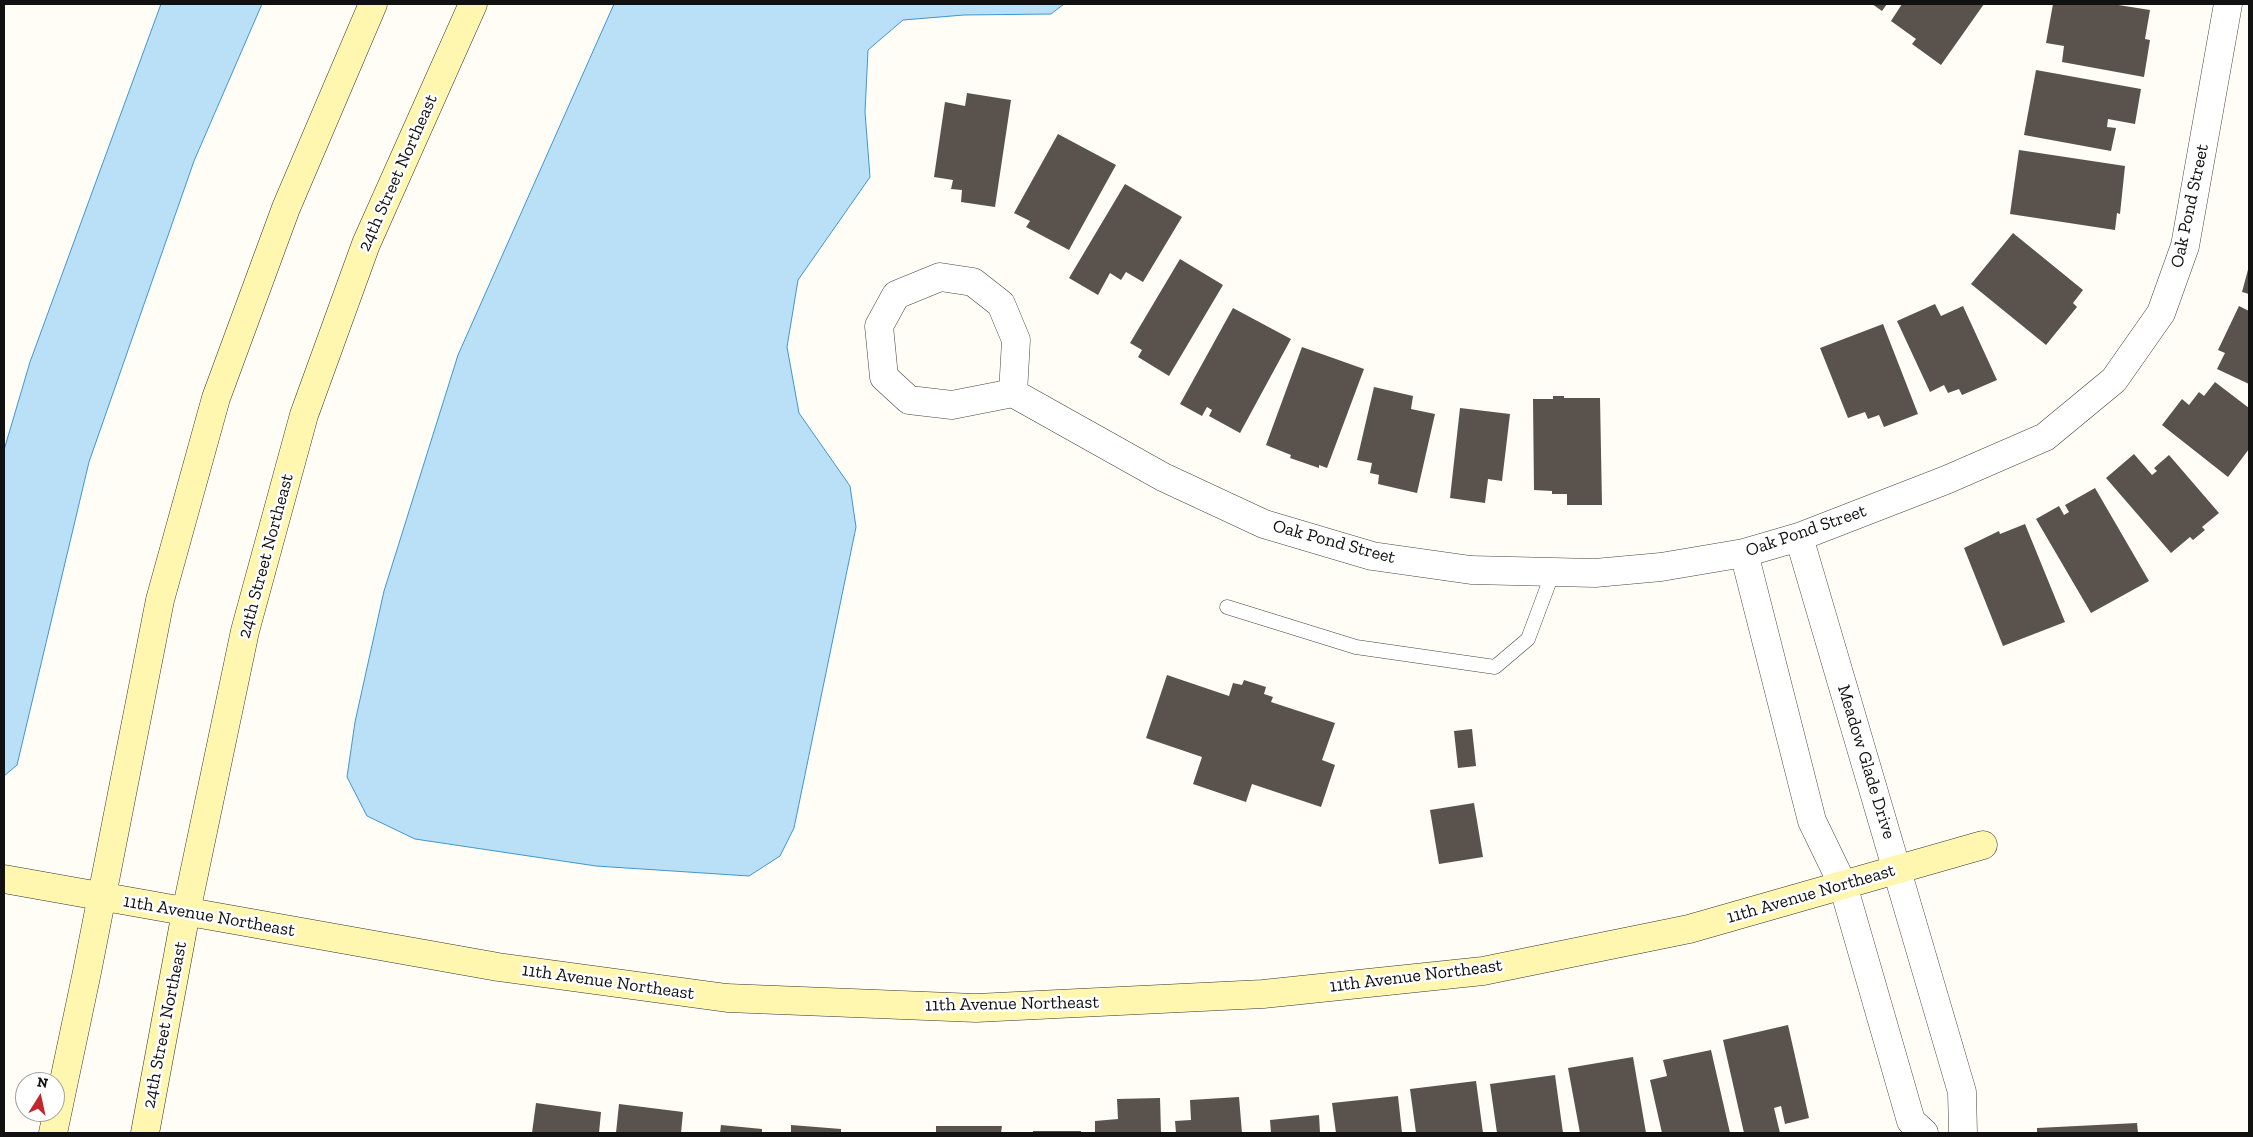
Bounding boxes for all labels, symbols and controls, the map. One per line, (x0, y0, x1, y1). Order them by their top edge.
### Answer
street label: 24th Street Northeast (354, 91, 442, 255)
street label: Oak Pond Street (2166, 142, 2214, 270)
street label: 24th Street Northeast (234, 471, 298, 641)
street label: Oak Pond Street (1743, 500, 1869, 562)
street label: Oak Pond Street (1270, 515, 1398, 569)
street label: Meadow Glade Drive (1832, 682, 1900, 842)
street label: 11th Avenue Northeast (1724, 860, 1898, 928)
street label: 11th Avenue Northeast (121, 890, 297, 942)
street label: 24th Street Northeast (138, 940, 192, 1110)
street label: 11th Avenue Northeast (1328, 955, 1504, 997)
street label: 11th Avenue Northeast (520, 959, 696, 1005)
street label: 11th Avenue Northeast (925, 992, 1099, 1016)
north arrow (15, 1072, 65, 1122)
text: N (36, 1073, 49, 1092)

